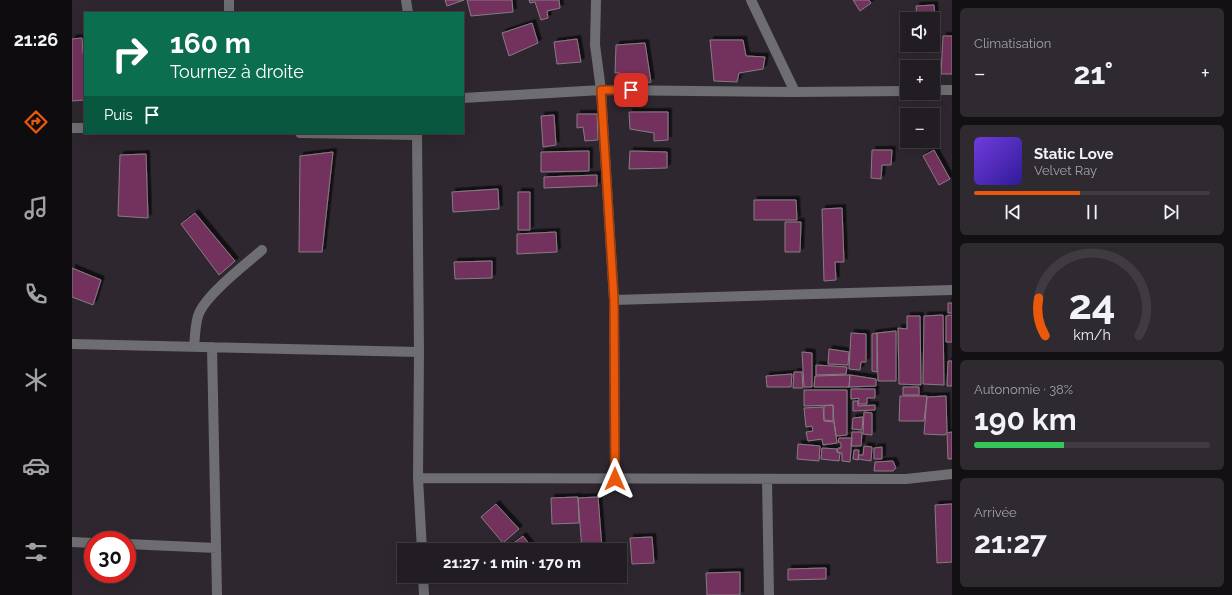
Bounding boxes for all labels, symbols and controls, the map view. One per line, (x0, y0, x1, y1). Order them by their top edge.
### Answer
map controls (900, 12, 940, 148)
button: sound (900, 12, 940, 52)
text: 160 m (170, 27, 251, 60)
icon: right (104, 28, 156, 80)
text: 21:26 (14, 29, 58, 50)
text: Climatisation (974, 36, 1051, 51)
text: 21° (1074, 56, 1113, 91)
button: + (900, 60, 940, 100)
text: − (974, 60, 986, 86)
text: + (1201, 60, 1210, 86)
text: Tournez à droite (170, 61, 304, 82)
pin (614, 73, 648, 107)
icon: arrive (620, 79, 642, 101)
icon: arrive (141, 104, 163, 126)
text: Puis (104, 106, 133, 124)
icon: directions (22, 108, 50, 136)
button: − (900, 108, 940, 148)
text: Static Love (1034, 145, 1113, 163)
text: Velvet Ray (1034, 163, 1097, 178)
icon: music (22, 194, 50, 222)
icon: previous (1002, 201, 1024, 223)
icon: pause (1081, 201, 1103, 223)
icon: next (1160, 201, 1182, 223)
text: 24 (1068, 279, 1116, 328)
icon: phone (22, 280, 50, 308)
text: km/h (1073, 326, 1111, 342)
icon: climate (22, 366, 50, 394)
text: Autonomie · 38% (974, 382, 1073, 397)
text: 190 km (974, 402, 1077, 437)
icon: car (22, 452, 50, 480)
position arrow (594, 458, 636, 500)
text: Arrivée (974, 505, 1017, 520)
text: 21:27 (974, 525, 1047, 560)
speed limit sign: 30 (84, 531, 136, 583)
icon: filters (22, 538, 50, 566)
text: 21:27 · 1 min · 170 m (443, 554, 581, 572)

